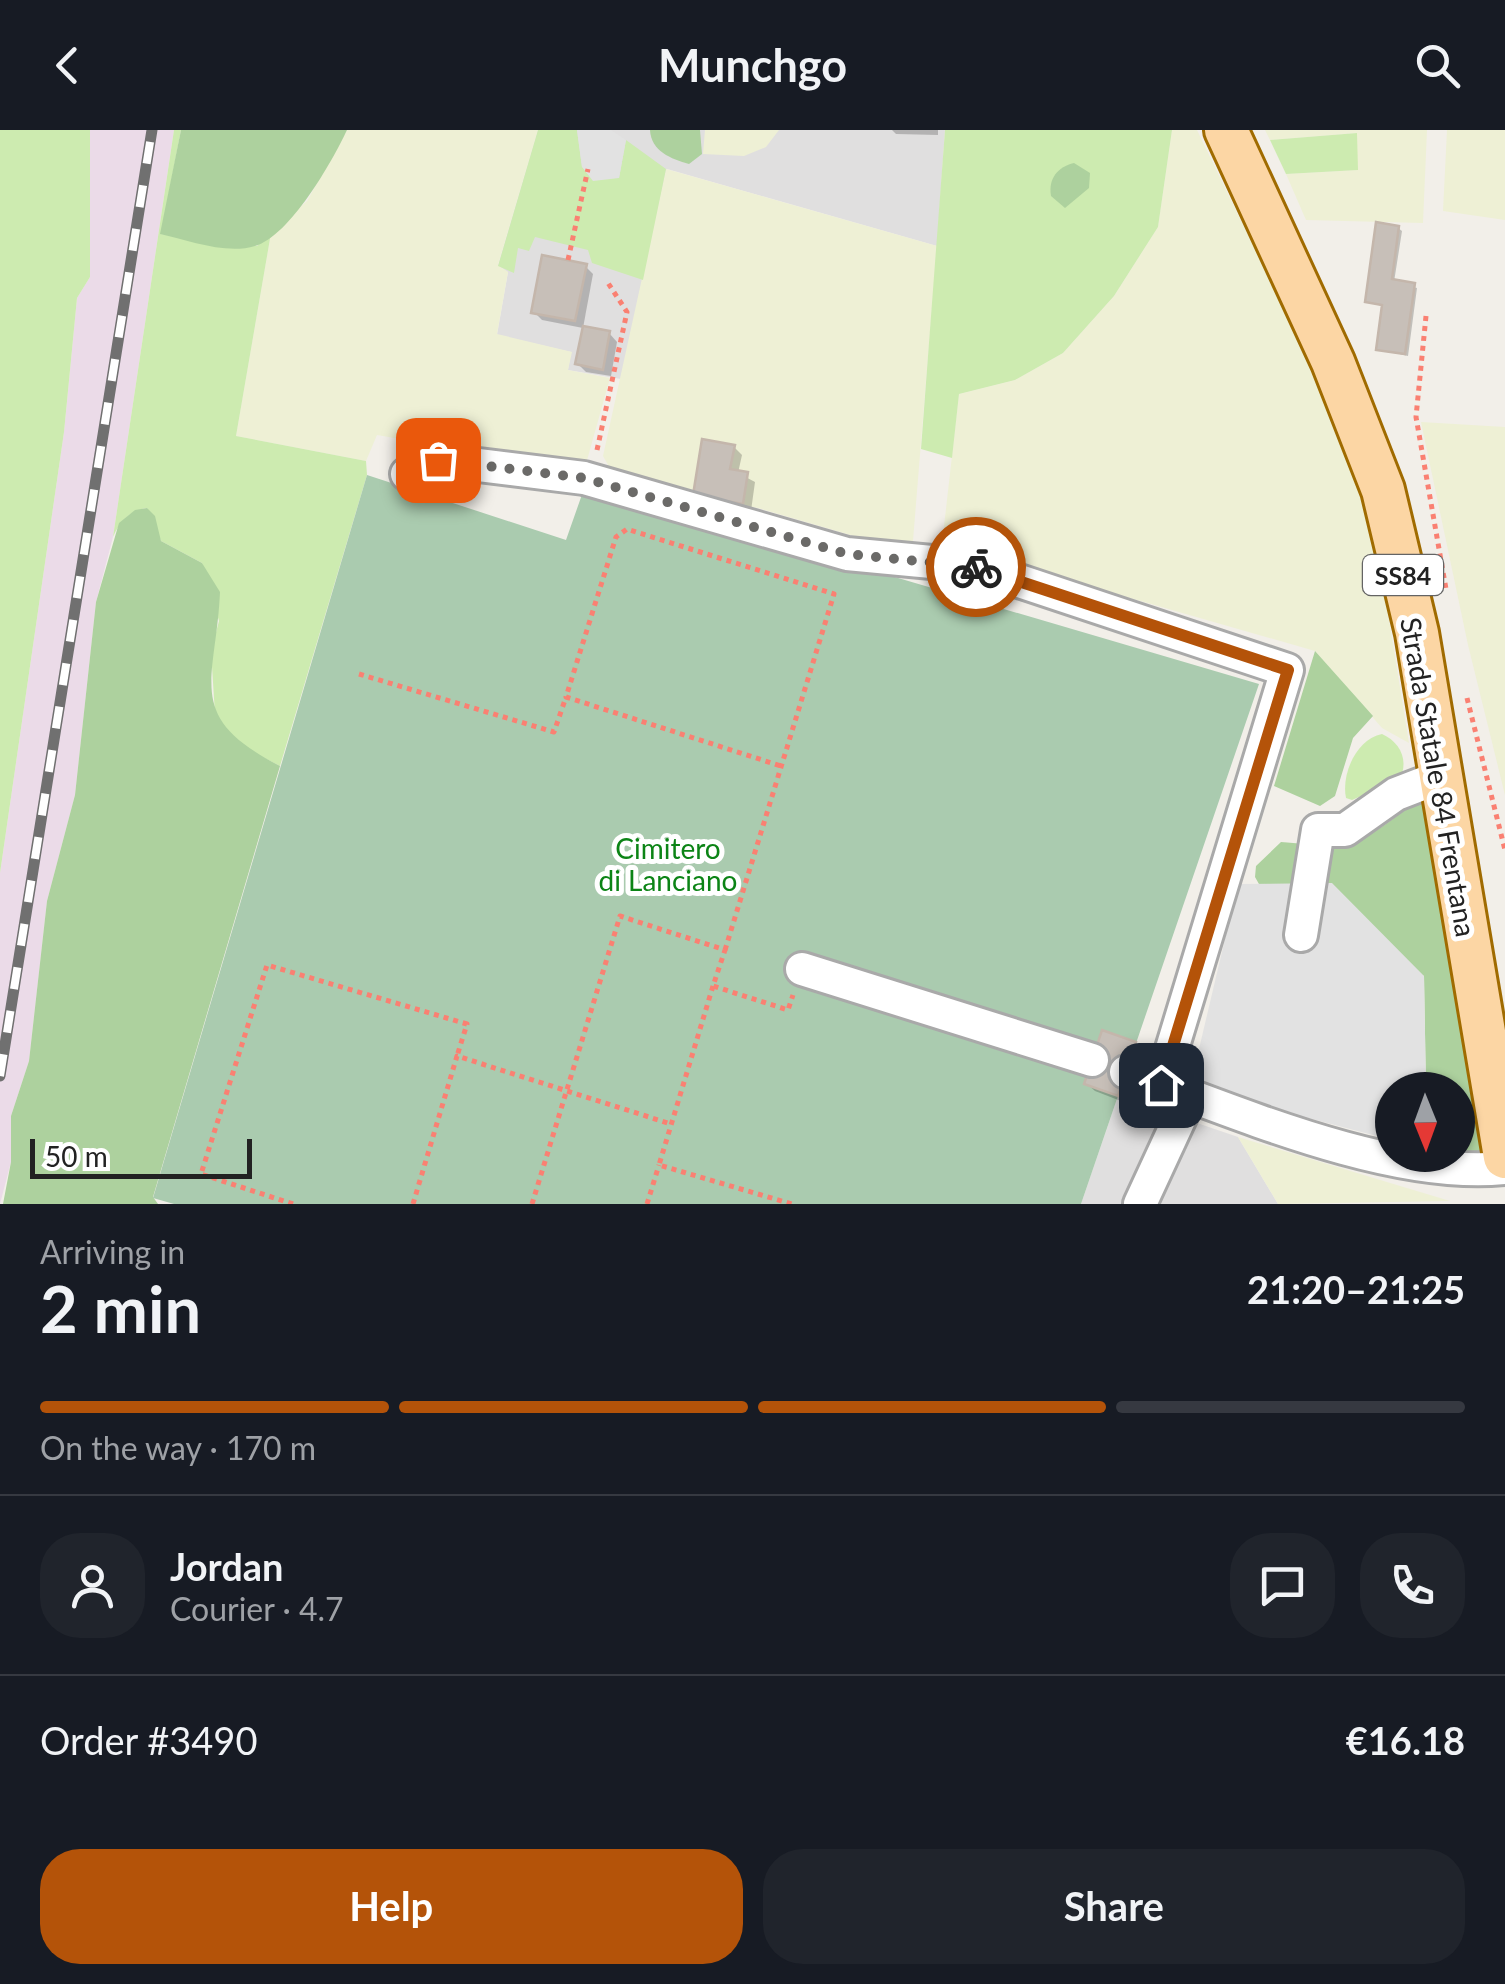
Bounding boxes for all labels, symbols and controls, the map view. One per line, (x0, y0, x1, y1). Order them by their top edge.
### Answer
icon: back (40, 38, 95, 93)
text: Munchgo (658, 38, 847, 92)
icon: search (1410, 38, 1465, 93)
pin (396, 418, 481, 503)
icon: bag (411, 433, 466, 488)
courier (926, 517, 1026, 617)
icon: bike (949, 540, 1004, 595)
road number: SS84 (1363, 555, 1443, 595)
street label: Strada Statale 84 Frentana (1394, 615, 1484, 939)
park label: Cimitero di Lanciano (599, 831, 738, 897)
pin (1119, 1043, 1204, 1128)
icon: home (1134, 1058, 1189, 1113)
north arrow (1375, 1072, 1475, 1172)
map controls (1375, 1072, 1475, 1172)
scale bar (30, 1134, 252, 1178)
text: 50 m (45, 1139, 108, 1173)
text: Arriving in (40, 1232, 185, 1271)
text: 21:20–21:25 (1247, 1266, 1465, 1312)
text: 2 min (40, 1269, 201, 1347)
text: On the way · 170 m (40, 1428, 316, 1467)
button: person (40, 1533, 145, 1638)
button: chat (1230, 1533, 1335, 1638)
button: phone (1360, 1533, 1465, 1638)
text: Jordan (170, 1543, 283, 1589)
text: Courier · 4.7 (170, 1589, 344, 1628)
text: Order #3490 (40, 1717, 257, 1763)
text: €16.18 (1346, 1717, 1465, 1763)
button: Help (40, 1849, 743, 1964)
button: Share (763, 1849, 1465, 1964)

